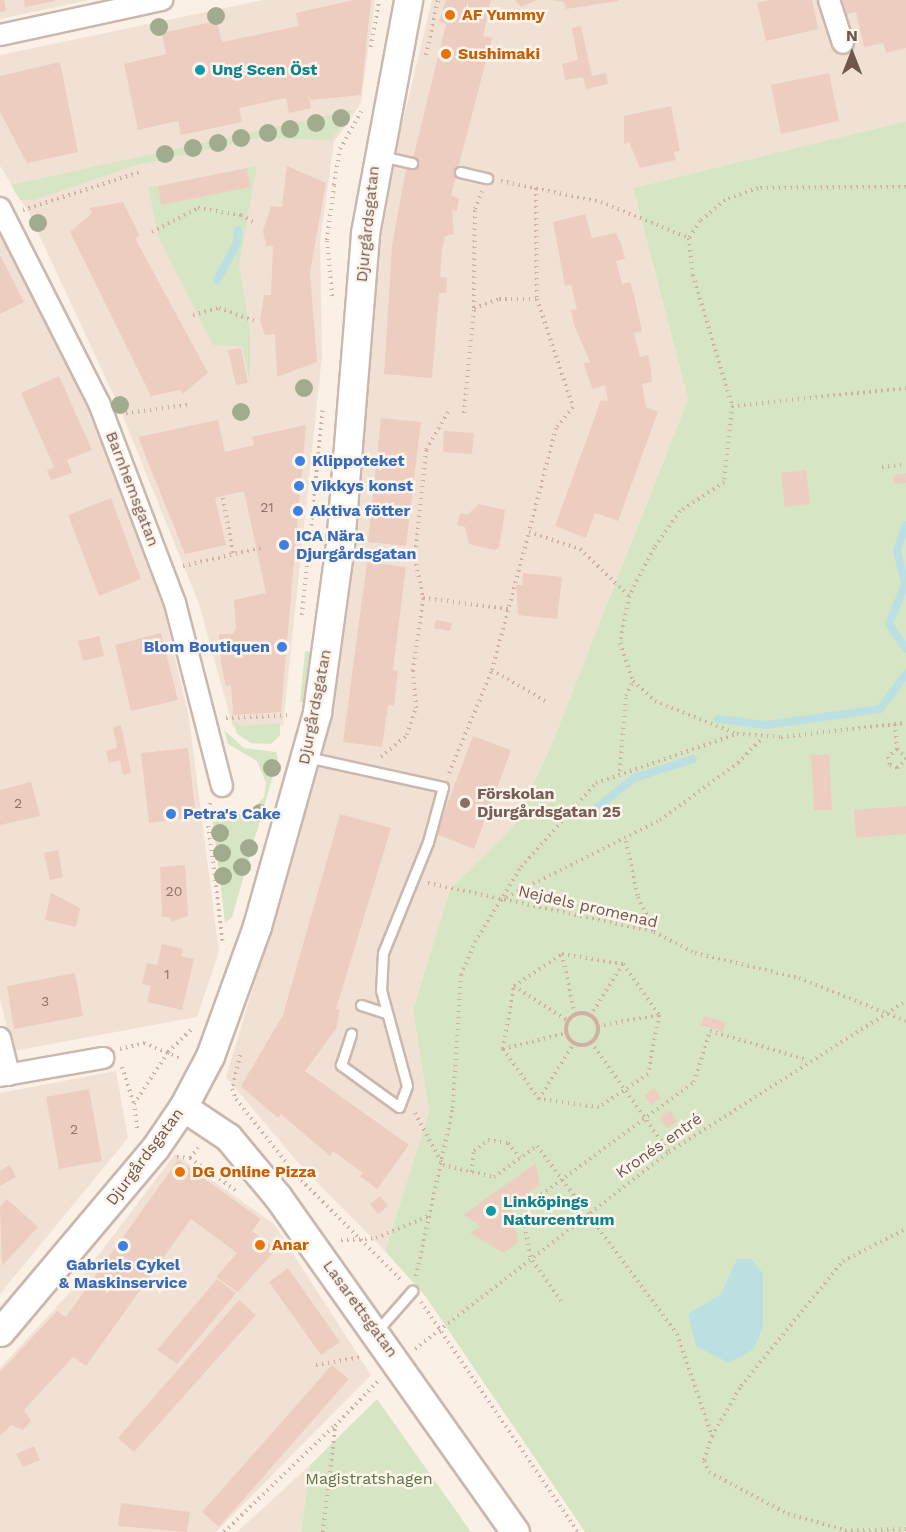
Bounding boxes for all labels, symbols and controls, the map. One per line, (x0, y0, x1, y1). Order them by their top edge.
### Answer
place label: AF Yummy (462, 5, 545, 25)
marker: AF Yummy (443, 8, 457, 22)
north arrow (822, 24, 882, 84)
text: N (846, 26, 858, 45)
place label: Sushimaki (458, 44, 540, 64)
marker: Sushimaki (439, 47, 453, 61)
place label: Ung Scen Öst (212, 60, 317, 80)
marker: Ung Scen Öst (193, 63, 207, 77)
street label: Djurgårdsgatan (352, 165, 384, 283)
street label: Barnhemsgatan (101, 429, 163, 549)
place label: Klippoteket (312, 451, 405, 471)
marker: Klippoteket (293, 454, 307, 468)
place label: Vikkys konst (311, 476, 413, 496)
marker: Vikkys konst (292, 479, 306, 493)
house number: 21 (260, 499, 274, 515)
place label: Aktiva fötter (310, 501, 411, 521)
marker: Aktiva fötter (291, 504, 305, 518)
place label: ICA Nära Djurgårdsgatan (296, 526, 416, 564)
marker: ICA Nära Djurgårdsgatan (277, 538, 291, 552)
place label: Blom Boutiquen (143, 637, 270, 657)
marker: Blom Boutiquen (275, 640, 289, 654)
street label: Djurgårdsgatan (294, 648, 336, 766)
place label: Förskolan Djurgårdsgatan 25 (477, 784, 621, 822)
house number: 2 (14, 795, 22, 811)
marker: Förskolan Djurgårdsgatan 25 (458, 796, 472, 810)
place label: Petra's Cake (183, 804, 281, 824)
marker: Petra's Cake (164, 807, 178, 821)
street label: Nejdels promenad (516, 882, 660, 932)
house number: 20 (166, 883, 182, 899)
house number: 1 (164, 966, 170, 982)
house number: 3 (41, 993, 49, 1009)
street label: Djurgårdsgatan (102, 1105, 188, 1209)
street label: Kronés entré (612, 1109, 706, 1183)
house number: 2 (70, 1121, 78, 1137)
place label: DG Online Pizza (192, 1162, 316, 1182)
marker: DG Online Pizza (173, 1165, 187, 1179)
place label: Linköpings Naturcentrum (503, 1192, 614, 1230)
marker: Linköpings Naturcentrum (484, 1204, 498, 1218)
place label: Anar (272, 1235, 309, 1255)
marker: Anar (253, 1238, 267, 1252)
marker: Gabriels Cykel & Maskinservice (116, 1239, 130, 1253)
place label: Gabriels Cykel & Maskinservice (59, 1255, 187, 1293)
street label: Lasarettsgatan (318, 1257, 402, 1361)
park label: Magistratshagen (305, 1469, 433, 1489)

